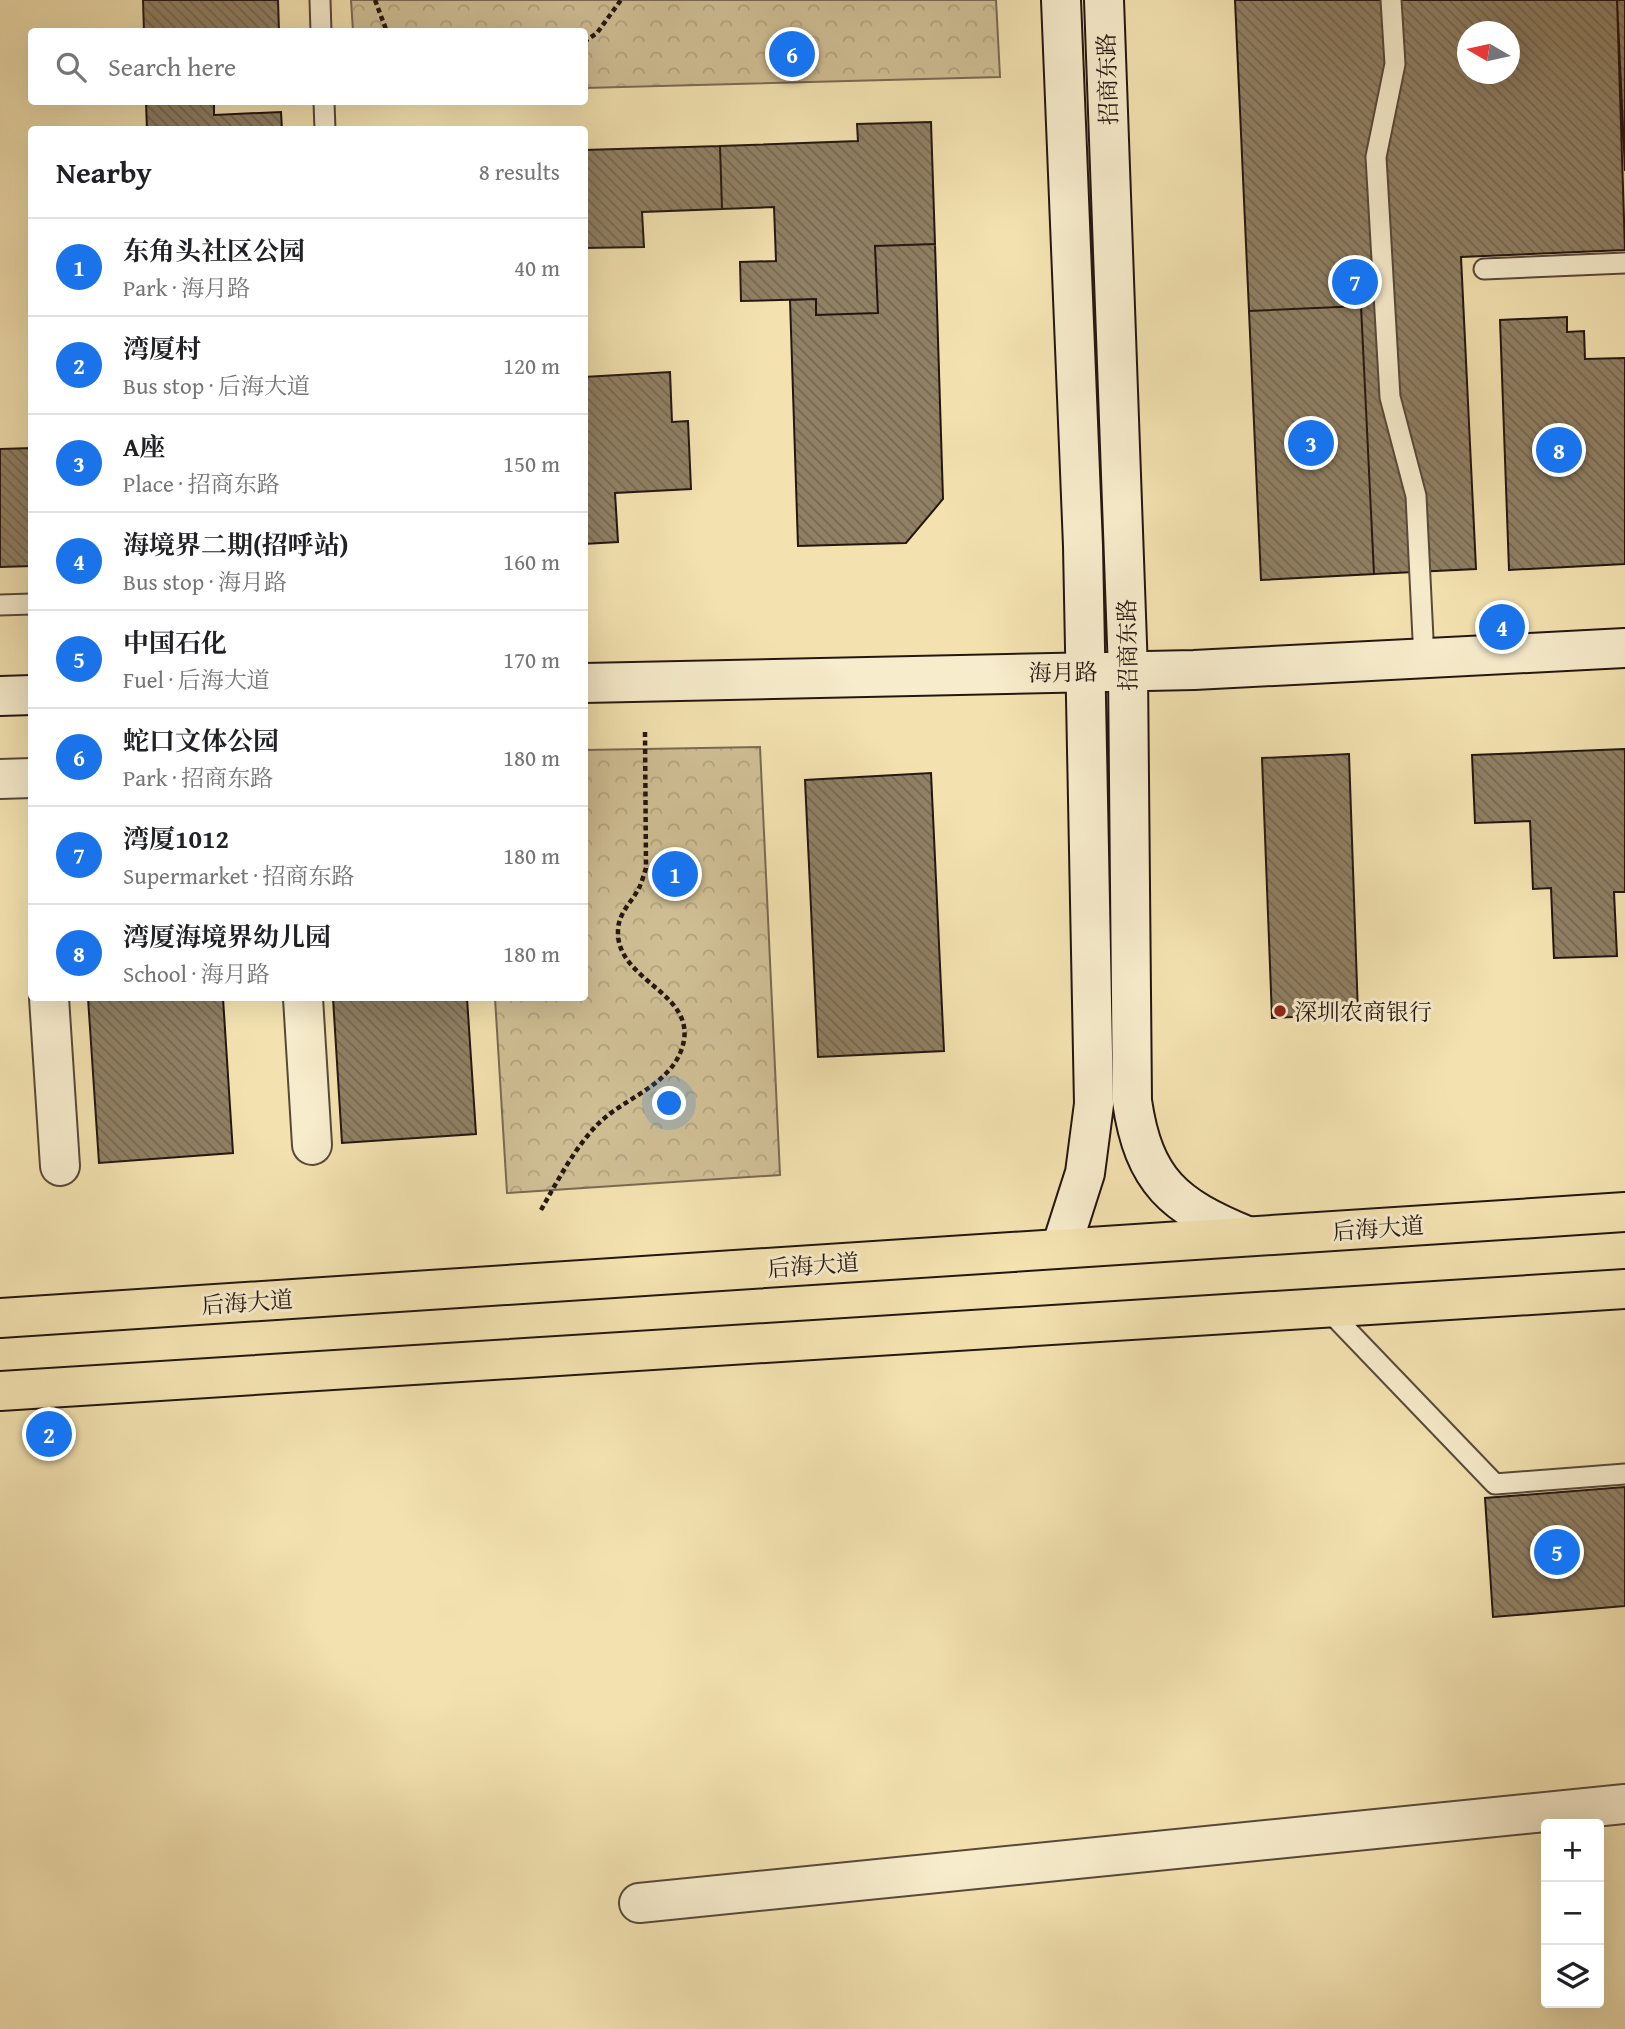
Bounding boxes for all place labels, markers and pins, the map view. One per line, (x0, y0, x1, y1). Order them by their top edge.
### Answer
pin: 6 (769, 28, 815, 80)
pin: 7 (1332, 256, 1378, 308)
pin: 3 (1288, 417, 1334, 469)
pin: 8 (1536, 424, 1582, 476)
pin: 4 (1479, 601, 1525, 653)
pin: 1 (652, 848, 698, 900)
place label: 深圳农商银行 (1294, 995, 1432, 1028)
marker: 深圳农商银行 (1272, 1003, 1288, 1019)
pin: 2 (26, 1408, 72, 1460)
pin: 5 (1534, 1526, 1580, 1578)

